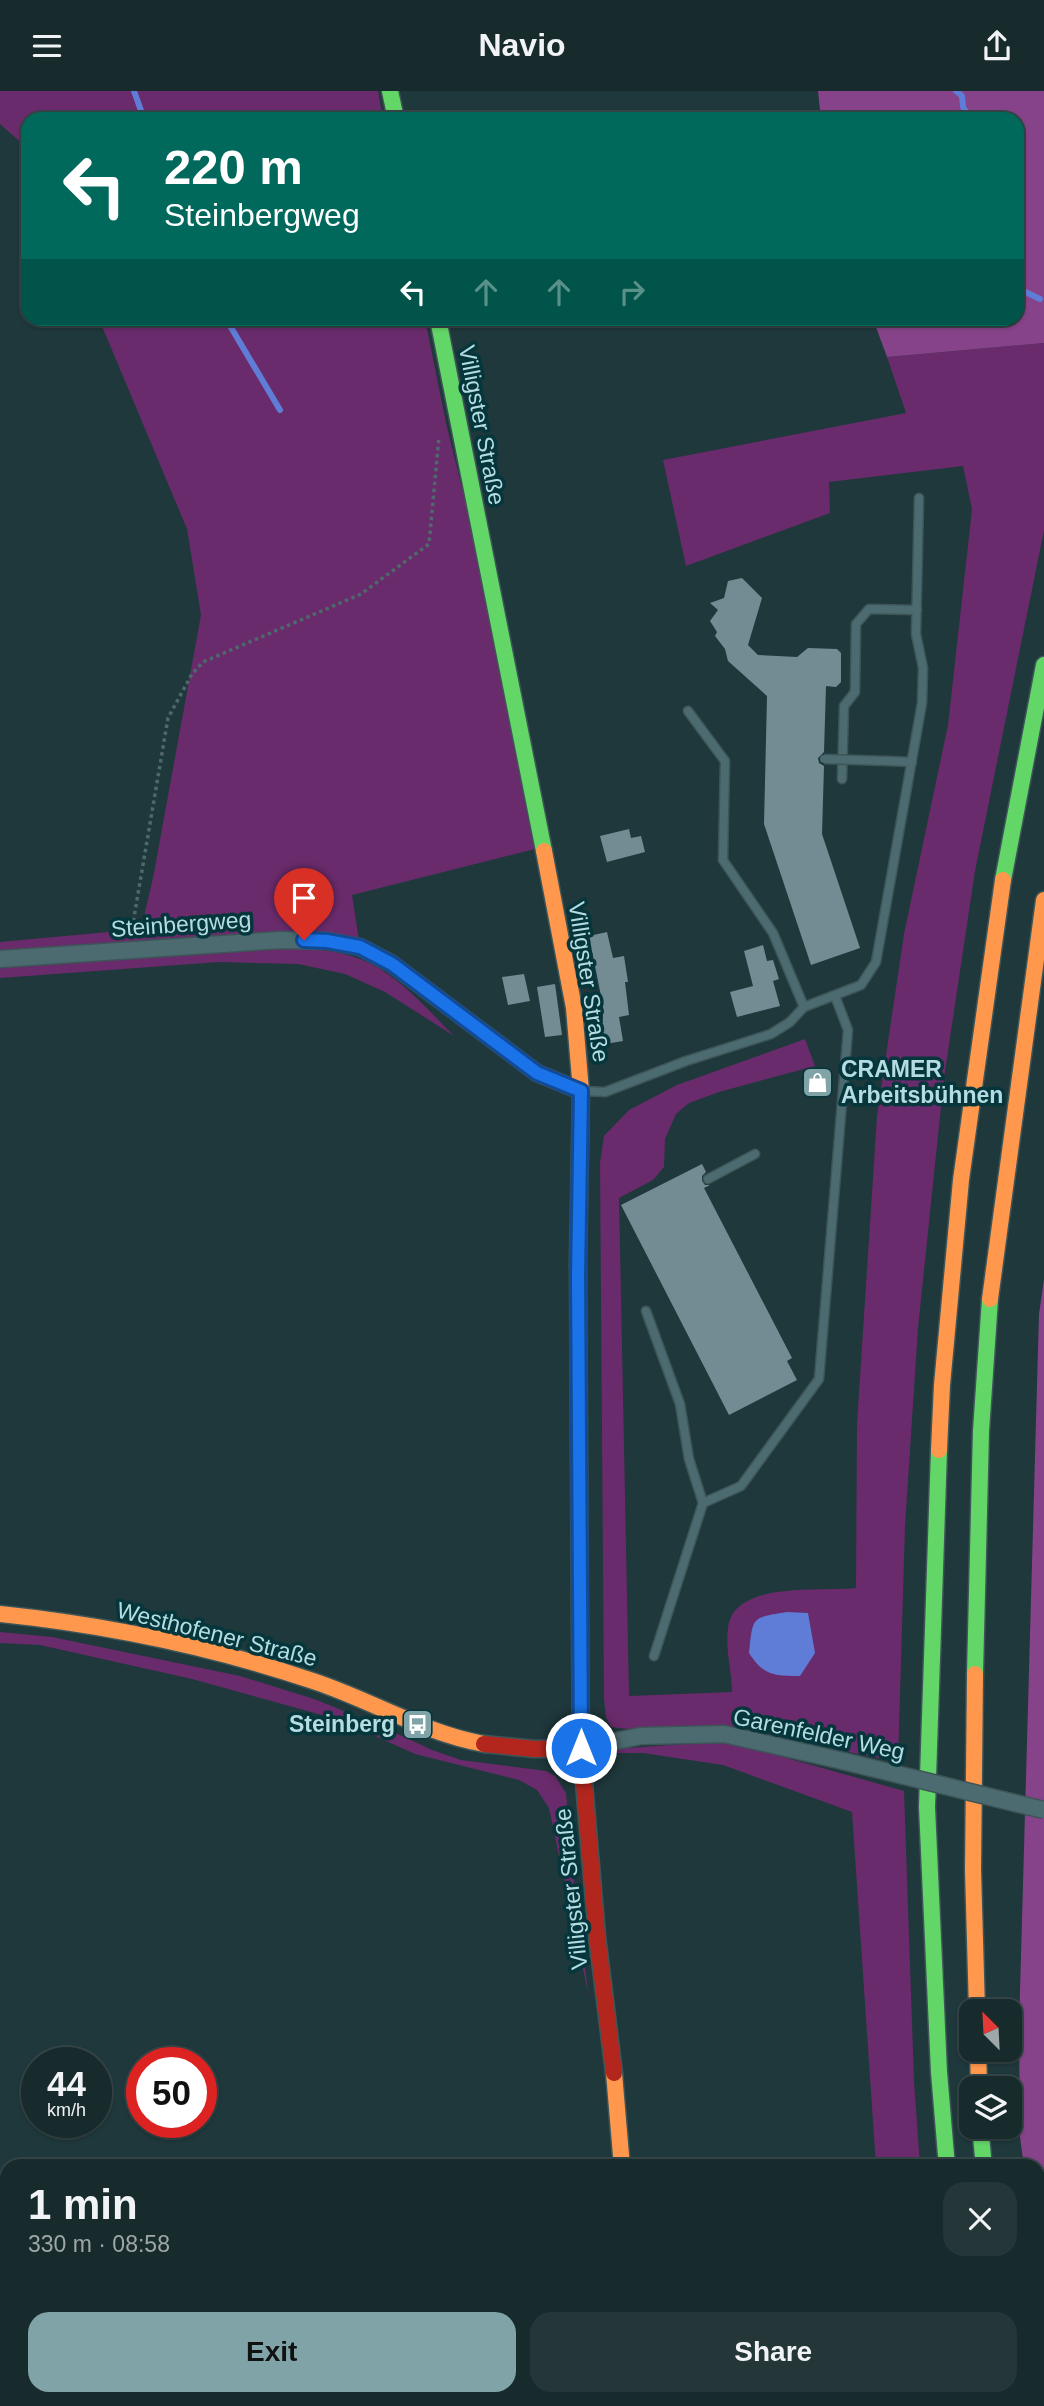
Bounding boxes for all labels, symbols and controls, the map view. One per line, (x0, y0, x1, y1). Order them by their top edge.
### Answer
icon: menu (28, 27, 66, 65)
text: Navio (478, 27, 566, 63)
icon: share (978, 27, 1016, 65)
icon: left (49, 140, 140, 231)
text: 220 m (164, 140, 303, 194)
text: Steinbergweg (164, 197, 360, 233)
icon: left (394, 273, 432, 311)
icon: ahead (467, 273, 505, 311)
icon: ahead (540, 273, 578, 311)
icon: right (613, 273, 651, 311)
street label: Villigster Straße (454, 343, 510, 507)
pin (274, 868, 334, 940)
icon: arrive (285, 879, 323, 917)
street label: Villigster Straße (563, 900, 615, 1064)
street label: Steinbergweg (110, 906, 252, 942)
place label: CRAMER Arbeitsbühnen (841, 1056, 1003, 1108)
shop icon: CRAMER Arbeitsbühnen (801, 1065, 835, 1099)
street label: Westhofener Straße (114, 1597, 320, 1671)
street label: Garenfelder Weg (731, 1703, 907, 1765)
bus stop icon: Steinberg (401, 1707, 435, 1741)
place label: Steinberg (289, 1711, 395, 1737)
position arrow (544, 1711, 618, 1785)
street label: Villigster Straße (550, 1807, 592, 1971)
north arrow (959, 1999, 1022, 2061)
map controls (959, 1999, 1022, 2139)
speed limit sign: 50 (126, 2047, 217, 2138)
text: 44 (47, 2064, 86, 2103)
button: layers (959, 2076, 1022, 2139)
text: km/h (47, 2100, 86, 2120)
text: 1 min (28, 2181, 138, 2228)
button: close (943, 2182, 1017, 2256)
text: 330 m · 08:58 (28, 2231, 170, 2257)
button: Exit (28, 2312, 516, 2392)
button: Share (530, 2312, 1017, 2392)

